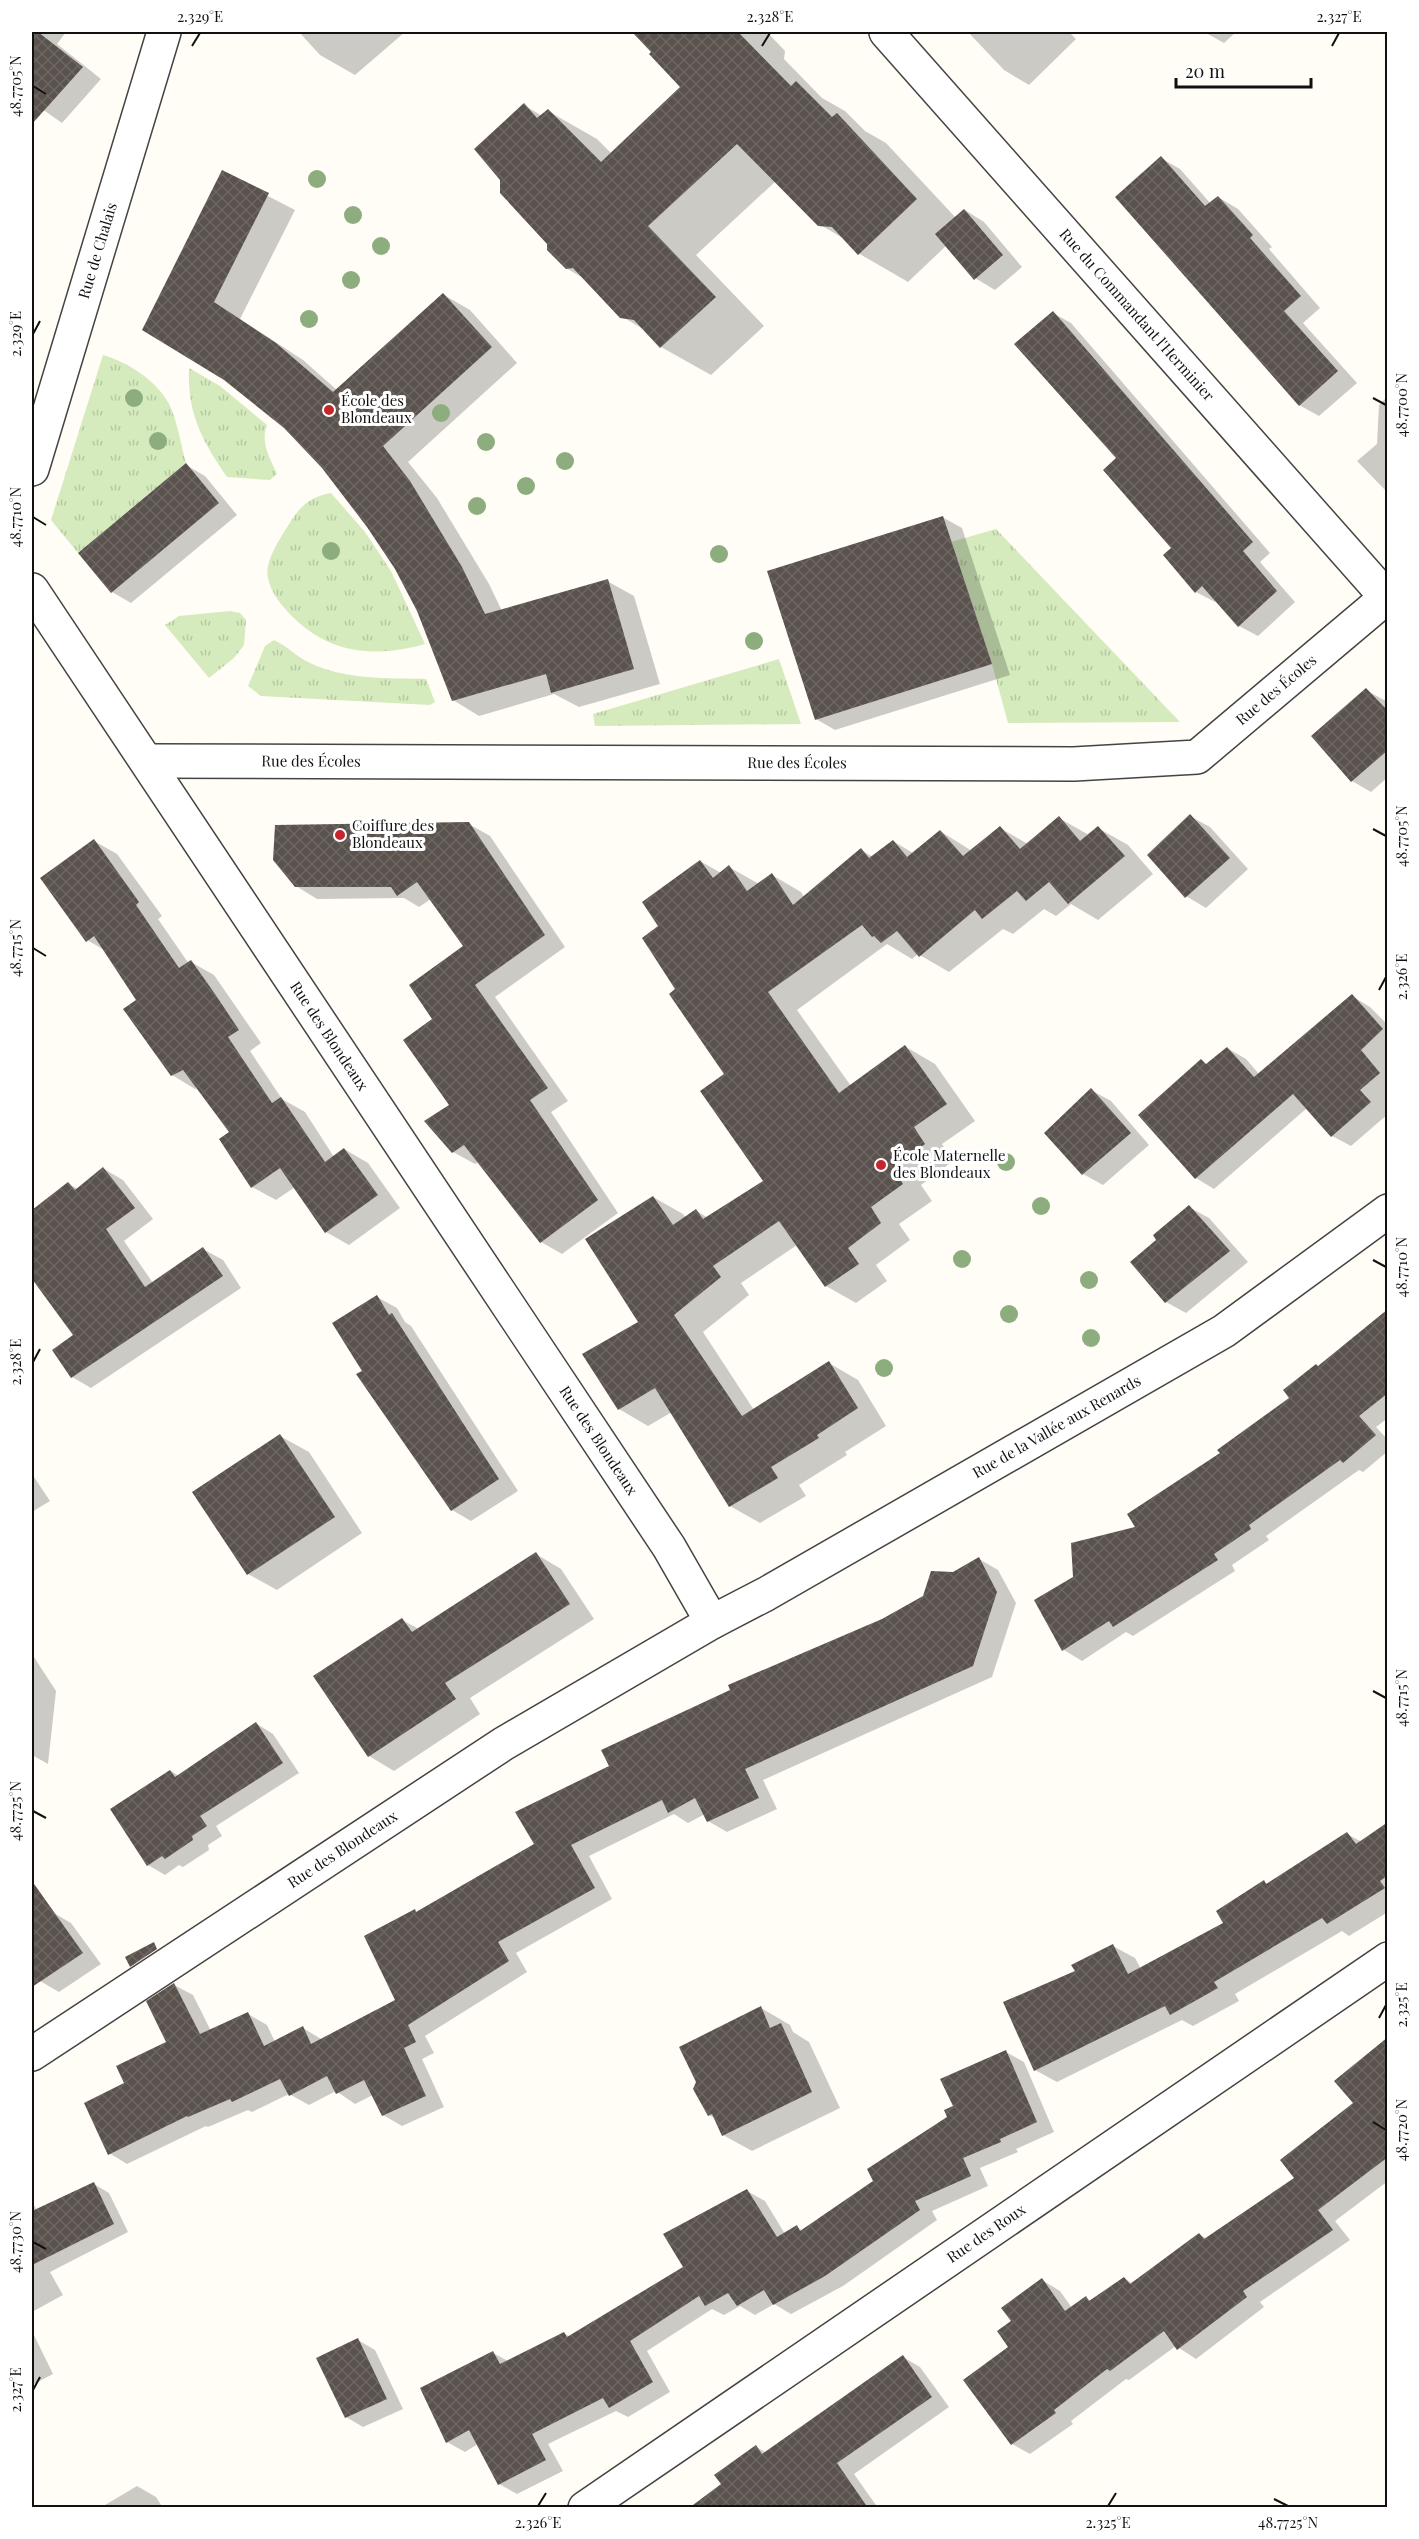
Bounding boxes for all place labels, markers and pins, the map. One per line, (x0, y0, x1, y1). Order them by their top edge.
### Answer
place label: École des Blondeaux (341, 390, 412, 427)
marker: École des Blondeaux (322, 403, 336, 417)
place label: Coiffure des Blondeaux (352, 815, 434, 852)
marker: Coiffure des Blondeaux (333, 828, 347, 842)
place label: École Maternelle des Blondeaux (893, 1145, 1006, 1182)
marker: École Maternelle des Blondeaux (874, 1158, 888, 1172)

